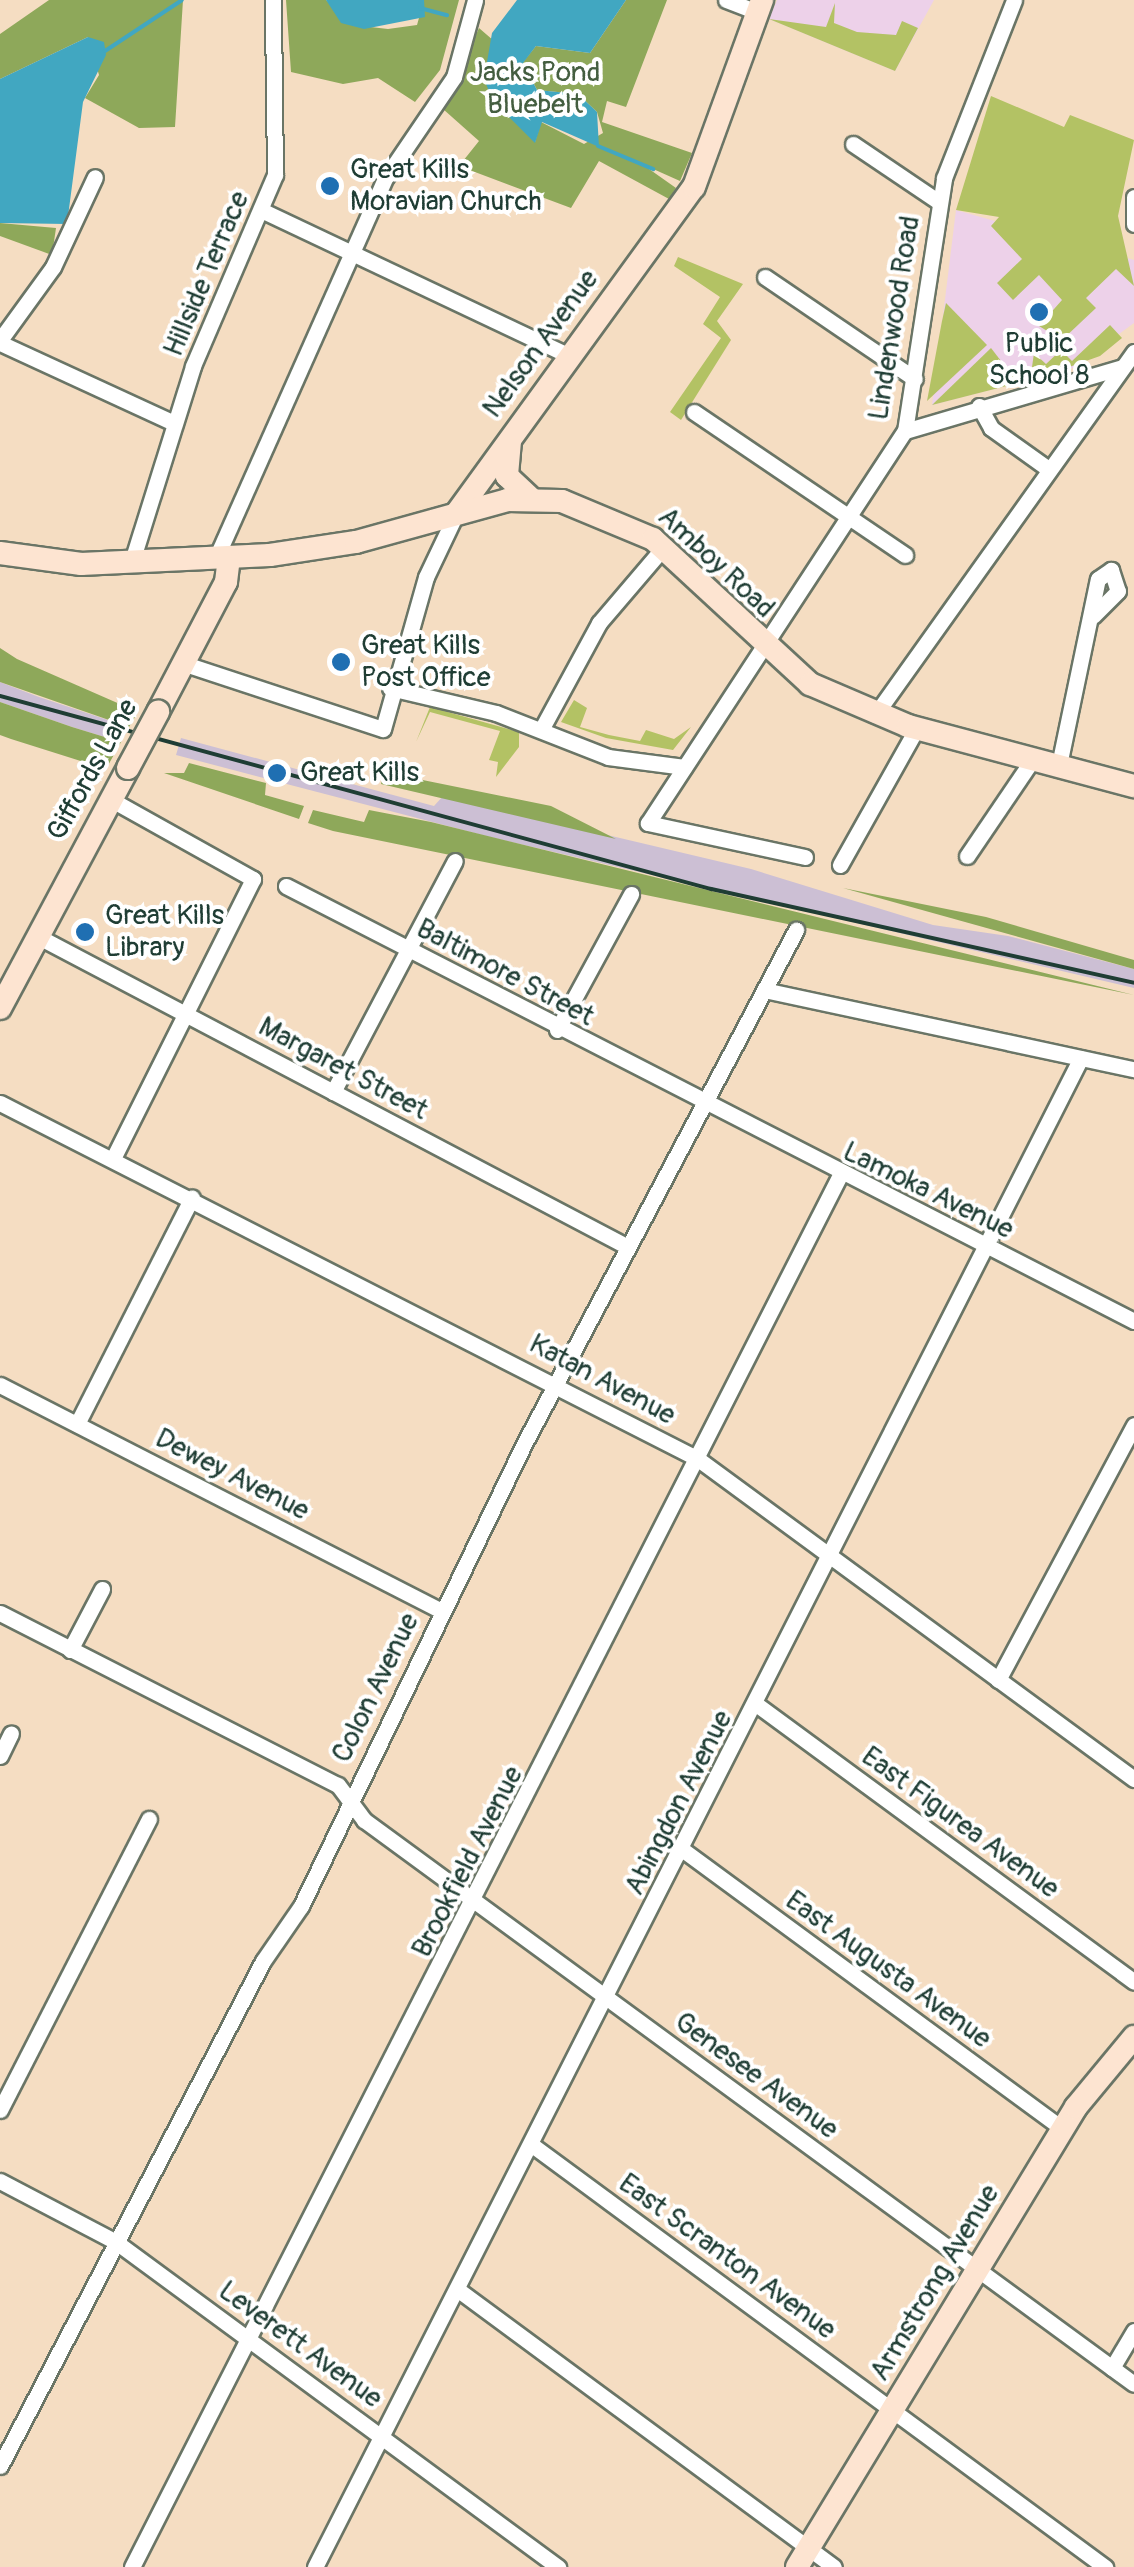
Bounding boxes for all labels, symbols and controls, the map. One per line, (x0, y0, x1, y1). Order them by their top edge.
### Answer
park label: Jacks Pond Bluebelt (470, 56, 600, 122)
place label: Great Kills Moravian Church (350, 153, 542, 219)
marker: Great Kills Moravian Church (319, 175, 341, 197)
street label: Hillside Terrace (157, 186, 257, 362)
street label: Lindenwood Road (862, 214, 928, 422)
street label: Nelson Avenue (476, 263, 606, 425)
marker: Public School 8 (1028, 301, 1050, 323)
place label: Public School 8 (989, 327, 1089, 393)
street label: Amboy Road (651, 500, 781, 626)
place label: Great Kills Post Office (361, 629, 490, 695)
marker: Great Kills Post Office (330, 651, 352, 673)
street label: Giffords Lane (40, 694, 146, 846)
place label: Great Kills (300, 756, 419, 790)
marker: Great Kills (264, 760, 290, 786)
place label: Great Kills Library (105, 899, 224, 965)
street label: Baltimore Street (410, 912, 600, 1034)
marker: Great Kills Library (74, 921, 96, 943)
street label: Margaret Street (253, 1010, 433, 1128)
street label: Lamoka Avenue (837, 1135, 1019, 1247)
street label: Katan Avenue (523, 1327, 681, 1433)
street label: Dewey Avenue (149, 1422, 315, 1528)
street label: Colon Avenue (325, 1608, 427, 1768)
street label: Abingdon Avenue (618, 1705, 740, 1901)
street label: East Figurea Avenue (855, 1740, 1065, 1906)
street label: Brookfield Avenue (405, 1761, 531, 1963)
street label: East Augusta Avenue (779, 1884, 997, 2056)
street label: Genesee Avenue (668, 2005, 844, 2147)
street label: East Scranton Avenue (612, 2167, 842, 2347)
street label: Armstrong Avenue (863, 2179, 1007, 2387)
street label: Leverett Avenue (212, 2274, 388, 2416)

